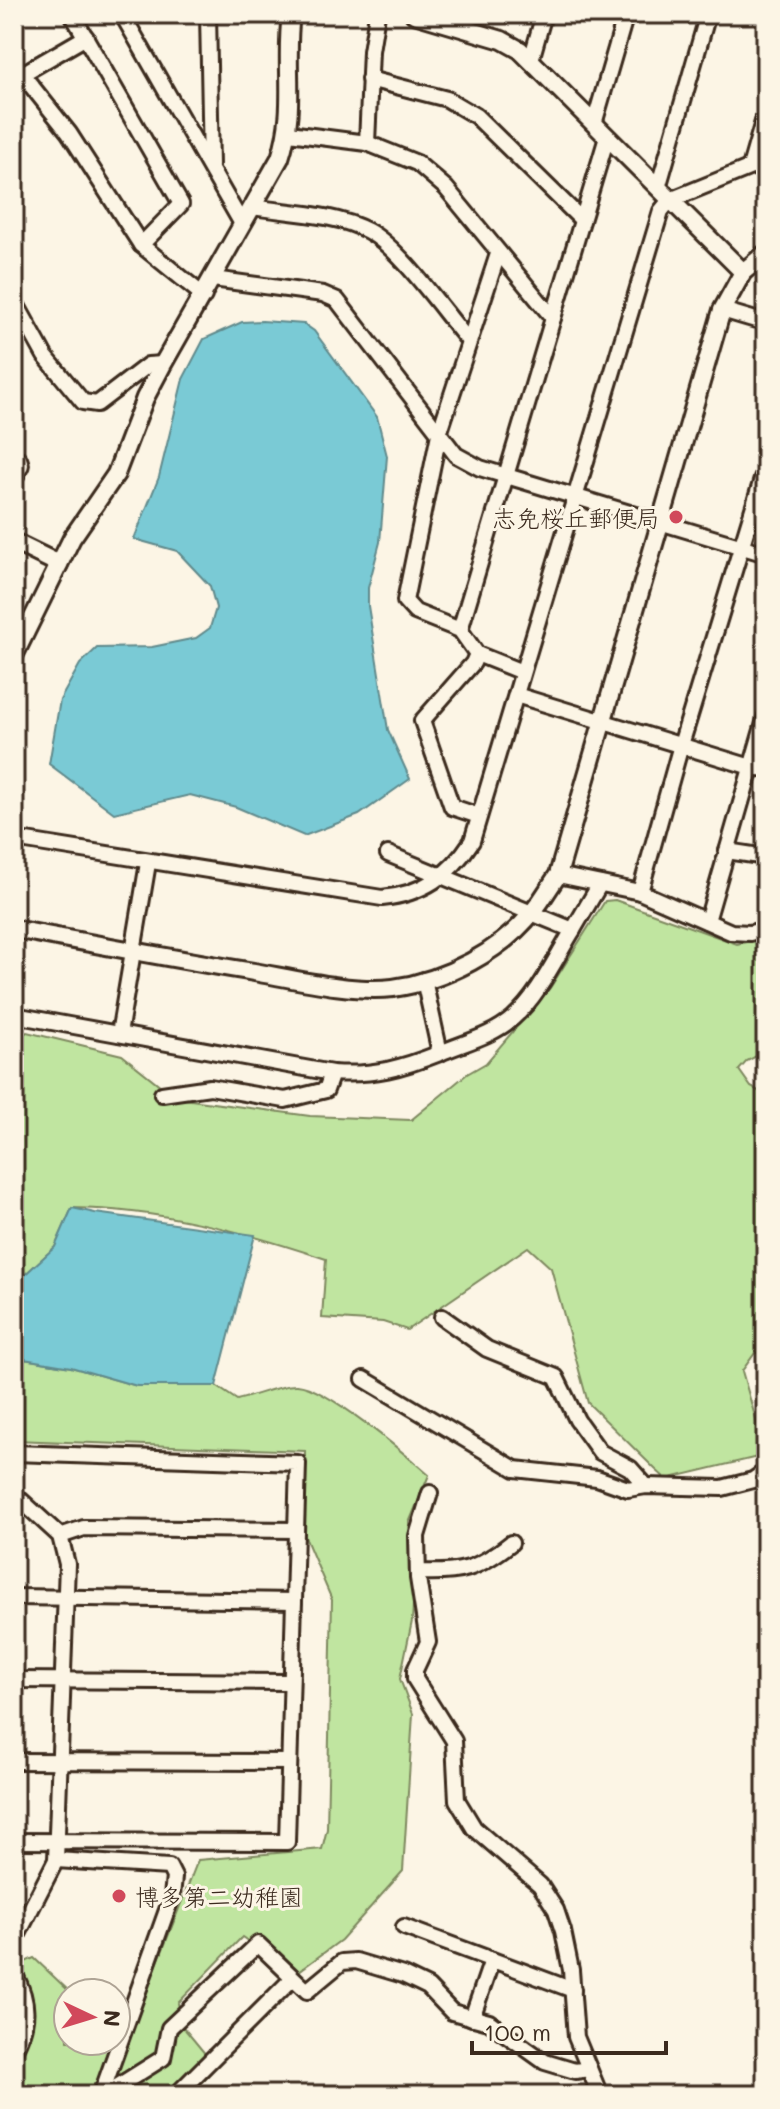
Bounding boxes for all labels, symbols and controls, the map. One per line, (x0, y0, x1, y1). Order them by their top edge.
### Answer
place label: 志免桜丘郵便局 (492, 502, 660, 533)
marker: 志免桜丘郵便局 (667, 508, 685, 526)
place label: 博多第二幼稚園 (135, 1881, 303, 1912)
marker: 博多第二幼稚園 (110, 1887, 128, 1905)
north arrow (52, 1977, 132, 2057)
scale bar (472, 2005, 666, 2055)
text: N (97, 2009, 127, 2028)
text: 100 m (484, 2016, 551, 2047)

